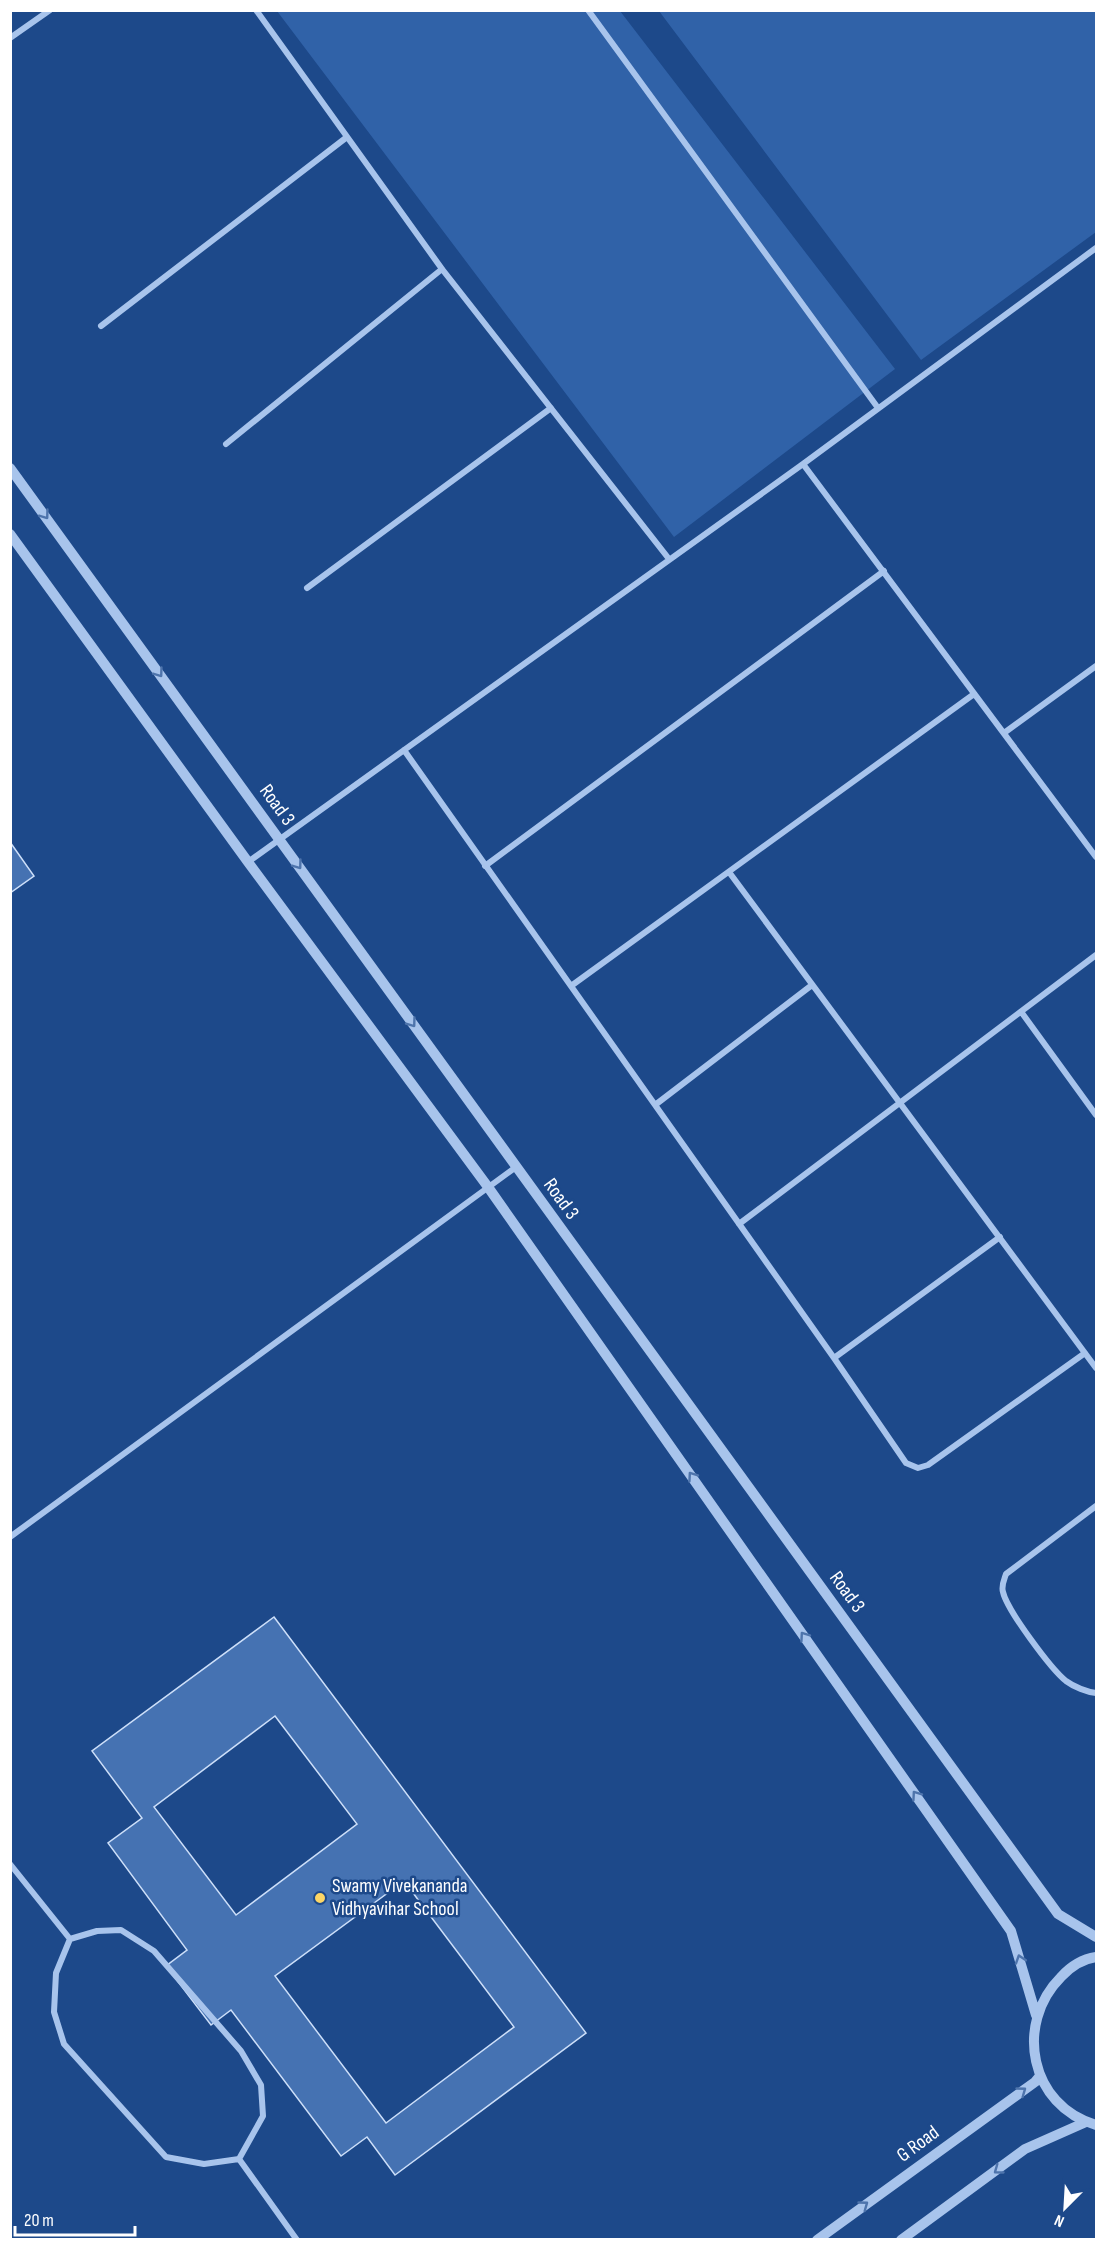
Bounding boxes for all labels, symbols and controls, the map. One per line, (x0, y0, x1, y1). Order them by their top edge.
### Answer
one-way arrow (38, 509, 49, 520)
one-way arrow (152, 667, 163, 678)
street label: Road 3 (254, 780, 300, 830)
one-way arrow (291, 859, 302, 870)
one-way arrow (405, 1017, 416, 1028)
street label: Road 3 (538, 1174, 584, 1224)
one-way arrow (688, 1472, 699, 1483)
street label: Road 3 (824, 1567, 870, 1617)
one-way arrow (800, 1631, 811, 1642)
one-way arrow (912, 1791, 923, 1802)
place label: Swamy Vivekananda Vidhyavihar School (332, 1874, 467, 1921)
marker: Swamy Vivekananda Vidhyavihar School (313, 1891, 327, 1905)
one-way arrow (1015, 1954, 1027, 1965)
one-way arrow (1016, 2087, 1027, 2098)
street label: G Road (892, 2121, 944, 2167)
one-way arrow (993, 2162, 1004, 2173)
north arrow (1035, 2178, 1095, 2238)
scale bar (15, 2199, 135, 2237)
one-way arrow (858, 2201, 869, 2212)
text: 20 m (24, 2210, 54, 2231)
text: N (1052, 2210, 1067, 2231)

